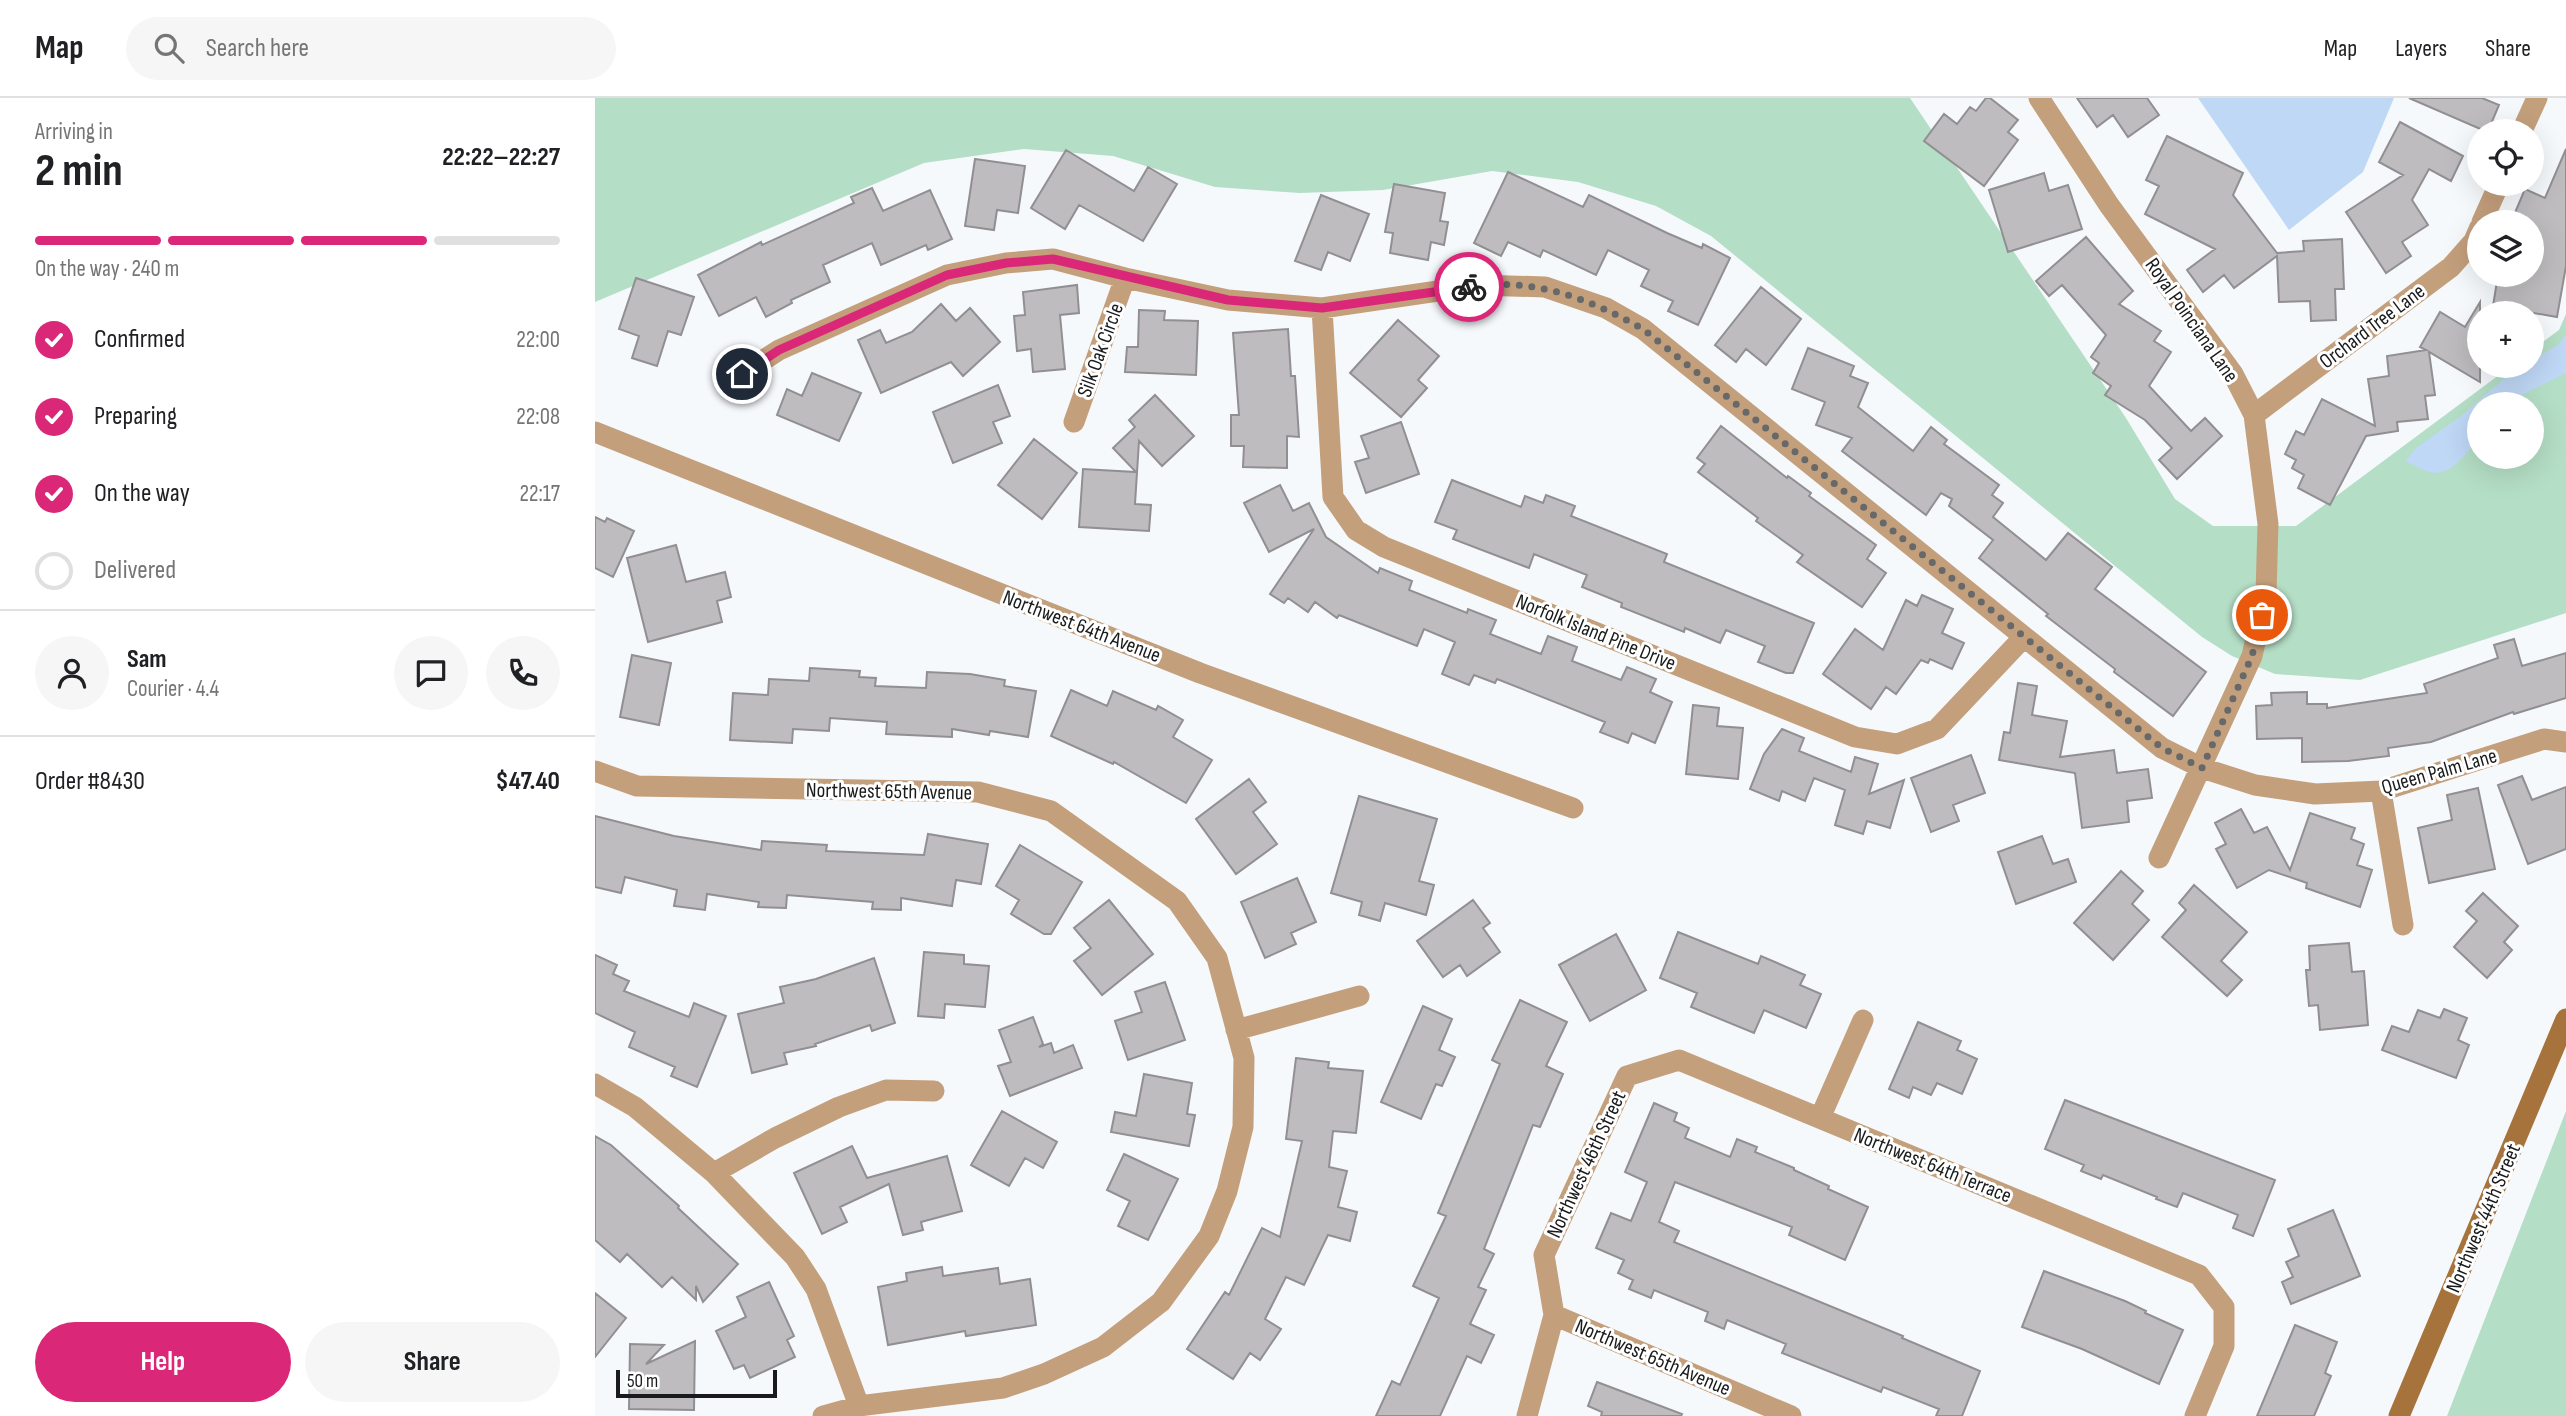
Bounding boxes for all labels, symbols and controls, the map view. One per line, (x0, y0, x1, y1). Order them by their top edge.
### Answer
search box (126, 17, 616, 80)
text: Map (35, 28, 84, 68)
icon: search (150, 29, 188, 67)
text: Search here (206, 33, 309, 64)
text: Map (2324, 34, 2357, 63)
text: Layers (2395, 34, 2447, 63)
text: Share (2485, 34, 2531, 63)
text: Arriving in (35, 118, 113, 146)
map controls (2467, 119, 2544, 469)
button: locate (2467, 119, 2544, 196)
text: 22:22–22:27 (442, 142, 560, 173)
text: 2 min (35, 144, 123, 199)
button: layers (2467, 210, 2544, 287)
courier (1434, 252, 1504, 322)
street label: Royal Poinciana Lane (2140, 253, 2244, 387)
text: On the way · 240 m (35, 255, 179, 283)
icon: bike (1450, 268, 1488, 306)
street label: Orchard Tree Lane (2315, 279, 2430, 374)
street label: Silk Oak Circle (1072, 300, 1129, 401)
button: + (2467, 301, 2544, 378)
icon: check (35, 321, 73, 359)
text: Confirmed (94, 324, 185, 355)
text: 22:00 (516, 326, 560, 354)
pin (712, 344, 772, 404)
icon: home (723, 355, 761, 393)
button: − (2467, 392, 2544, 469)
icon: check (35, 398, 73, 436)
text: Preparing (94, 401, 177, 432)
text: 22:08 (516, 403, 560, 431)
icon: check (35, 475, 73, 513)
text: On the way (94, 478, 190, 509)
text: 22:17 (519, 480, 560, 508)
text: Delivered (94, 555, 176, 586)
street label: Northwest 64th Avenue (999, 585, 1164, 668)
pin (2232, 585, 2292, 645)
street label: Norfolk Island Pine Drive (1512, 589, 1679, 676)
icon: bag (2243, 596, 2281, 634)
button: person (35, 636, 109, 710)
button: chat (394, 636, 468, 710)
button: phone (486, 636, 560, 710)
text: Sam (127, 644, 167, 675)
text: Courier · 4.4 (127, 675, 219, 703)
street label: Queen Palm Lane (2378, 743, 2500, 800)
text: Order #8430 (35, 766, 145, 797)
text: $47.40 (495, 766, 560, 797)
street label: Northwest 65th Avenue (806, 778, 972, 805)
street label: Northwest 46th Street (1541, 1087, 1631, 1242)
street label: Northwest 64th Terrace (1850, 1122, 2015, 1208)
street label: Northwest 44th Street (2441, 1140, 2526, 1296)
street label: Northwest 65th Avenue (1571, 1313, 1734, 1401)
button: Help (35, 1322, 291, 1402)
button: Share (305, 1322, 560, 1402)
scale bar (616, 1367, 777, 1399)
text: 50 m (627, 1370, 658, 1393)

